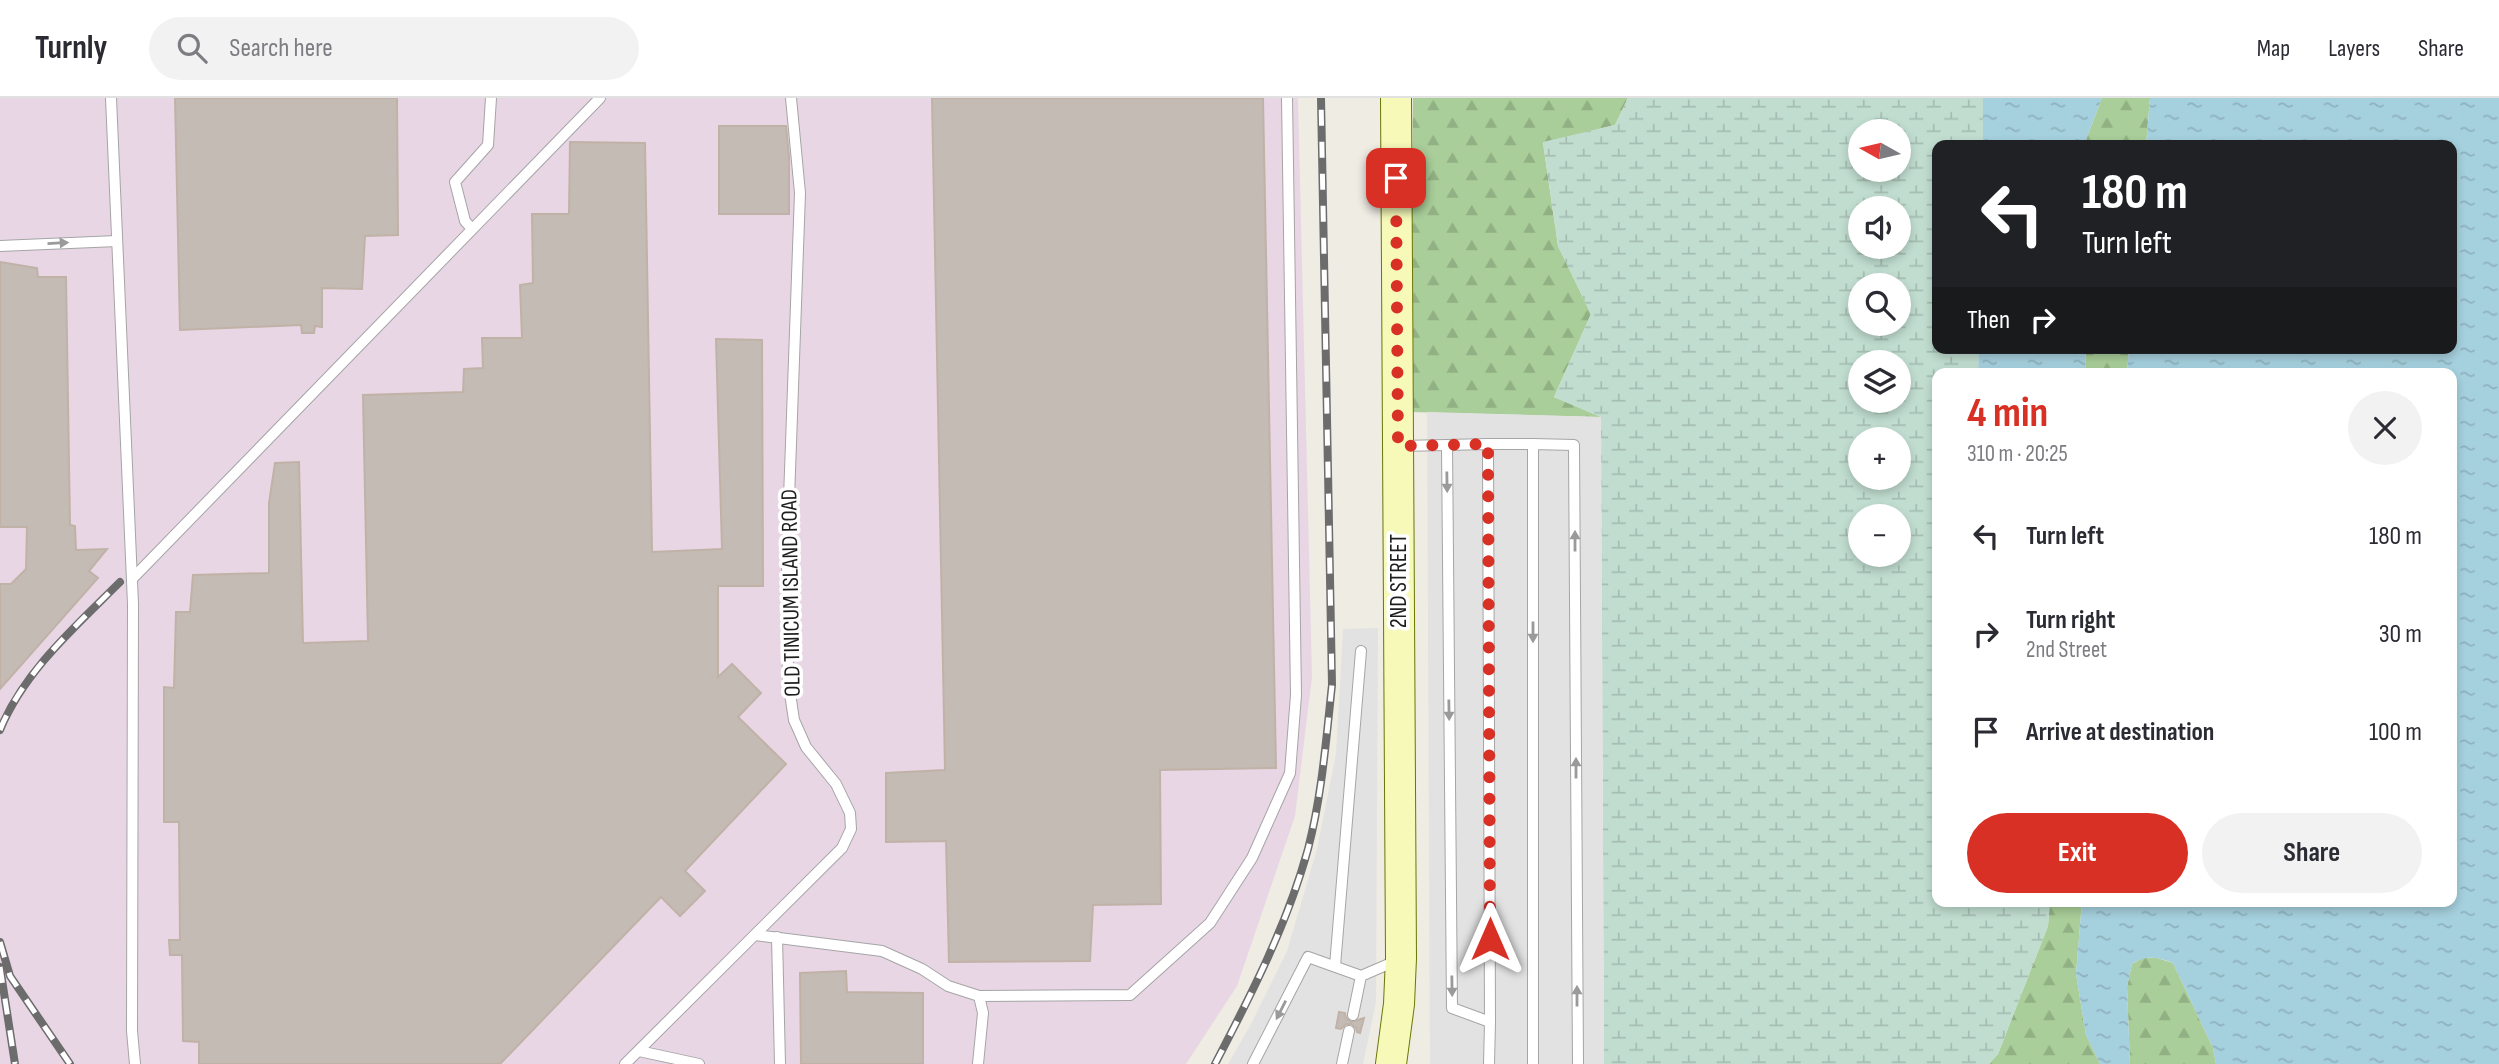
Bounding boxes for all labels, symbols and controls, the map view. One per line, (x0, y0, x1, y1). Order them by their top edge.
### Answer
search box (149, 17, 639, 80)
text: Turnly (35, 28, 107, 68)
icon: search (173, 29, 211, 67)
text: Search here (229, 33, 333, 64)
text: Map (2257, 34, 2290, 63)
text: Layers (2328, 34, 2380, 63)
text: Share (2418, 34, 2464, 63)
north arrow (1848, 119, 1911, 182)
map controls (1848, 119, 1911, 567)
pin (1366, 148, 1426, 208)
icon: arrive (1377, 159, 1415, 197)
text: 180 m (2082, 164, 2188, 223)
icon: left (1967, 168, 2058, 259)
button: sound (1848, 196, 1911, 259)
text: Turn left (2082, 224, 2172, 263)
one-way arrow (48, 238, 70, 249)
button: search (1848, 273, 1911, 336)
icon: right (2024, 301, 2062, 339)
text: Then (1967, 305, 2010, 336)
button: layers (1848, 350, 1911, 413)
text: 4 min (1967, 388, 2048, 439)
button: close (2348, 391, 2422, 465)
button: + (1848, 427, 1911, 490)
text: 310 m · 20:25 (1967, 440, 2068, 468)
one-way arrow (1441, 471, 1453, 493)
street label: OLD TINICUM ISLAND ROAD (775, 489, 807, 697)
button: − (1848, 504, 1911, 567)
icon: left (1967, 517, 2005, 555)
text: Turn left (2026, 521, 2104, 552)
text: 180 m (2369, 521, 2422, 552)
one-way arrow (1569, 530, 1581, 552)
street label: 2ND STREET (1385, 534, 1413, 628)
text: Turn right (2026, 605, 2115, 636)
icon: right (1967, 615, 2005, 653)
text: 30 m (2379, 619, 2422, 650)
one-way arrow (1527, 621, 1539, 643)
text: 2nd Street (2026, 636, 2107, 664)
one-way arrow (1443, 699, 1455, 721)
icon: arrive (1967, 713, 2005, 751)
text: Arrive at destination (2026, 717, 2214, 748)
text: 100 m (2369, 717, 2422, 748)
one-way arrow (1570, 757, 1582, 779)
button: Exit (1967, 813, 2188, 893)
button: Share (2202, 813, 2422, 893)
position arrow (1453, 902, 1527, 976)
one-way arrow (1446, 975, 1458, 997)
one-way arrow (1572, 985, 1583, 1007)
one-way arrow (1275, 1000, 1286, 1020)

